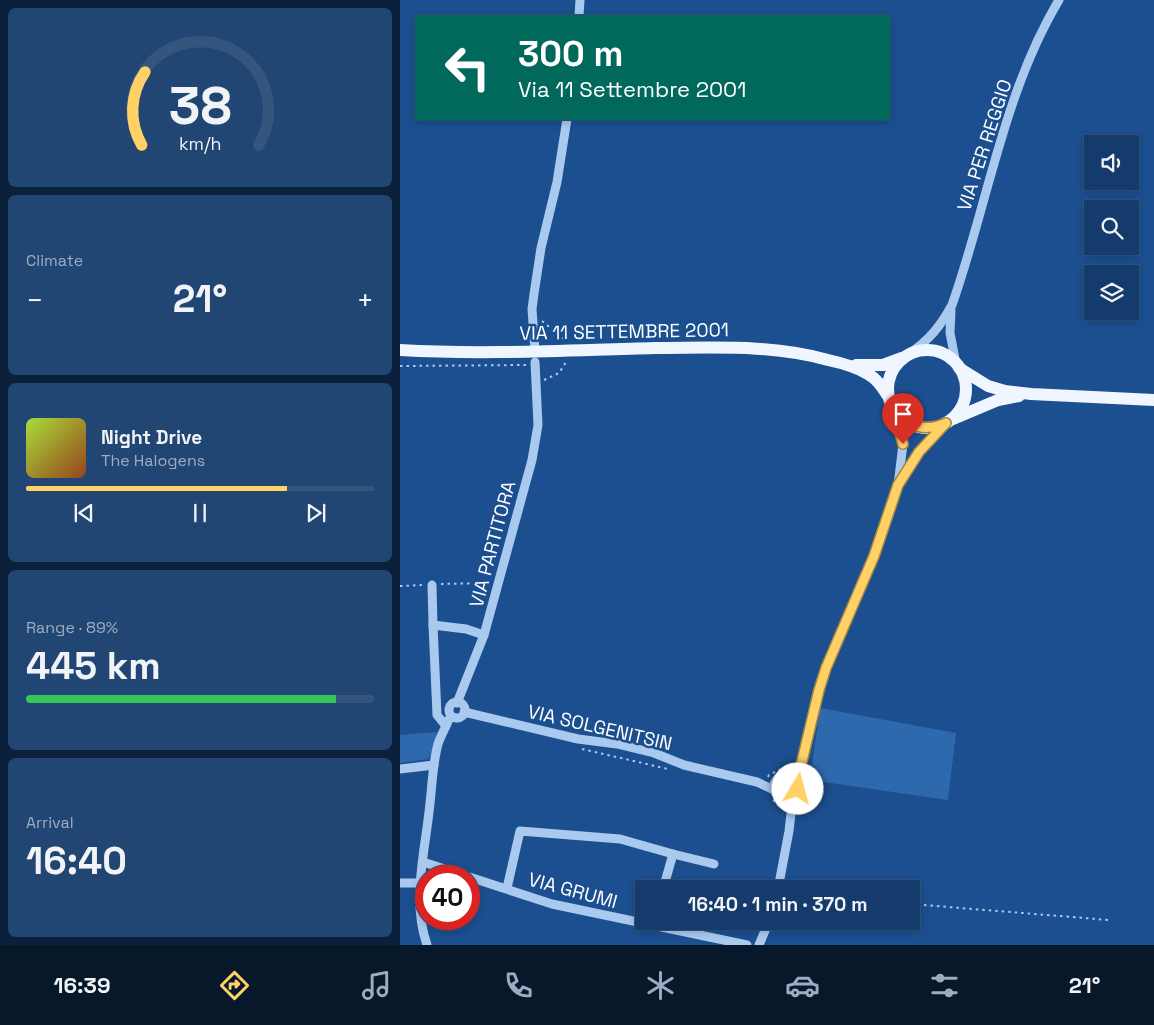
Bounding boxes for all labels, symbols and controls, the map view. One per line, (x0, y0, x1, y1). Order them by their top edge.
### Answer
text: 300 m (518, 32, 623, 76)
icon: left (435, 35, 500, 100)
text: 38 (169, 73, 231, 139)
text: Via 11 Settembre 2001 (518, 75, 746, 103)
street label: VIA PER REGGIO (951, 76, 1018, 214)
text: km/h (179, 132, 221, 155)
map controls (1084, 135, 1139, 320)
button: sound (1084, 135, 1139, 190)
button: search (1084, 200, 1139, 255)
text: Climate (26, 250, 83, 271)
button: layers (1084, 265, 1139, 320)
text: 21° (173, 275, 227, 323)
text: − (26, 282, 43, 318)
text: + (357, 282, 374, 318)
street label: VIA 11 SETTEMBRE 2001 (519, 317, 729, 346)
pin (882, 393, 924, 444)
icon: arrive (889, 400, 917, 428)
text: Night Drive (101, 425, 202, 450)
text: The Halogens (101, 450, 205, 471)
street label: VIA PARTITORA (464, 478, 521, 610)
icon: previous (70, 499, 98, 527)
icon: pause (186, 499, 214, 527)
icon: next (302, 499, 330, 527)
text: Range · 89% (26, 617, 118, 638)
text: 445 km (26, 642, 161, 690)
street label: VIA SOLGENITSIN (525, 699, 675, 756)
position arrow (771, 762, 823, 814)
text: Arrival (26, 812, 74, 833)
text: 16:40 (26, 837, 127, 885)
speed limit sign: 40 (415, 865, 480, 930)
street label: VIA GRUMI (526, 867, 620, 914)
text: 16:40 · 1 min · 370 m (688, 892, 867, 917)
icon: directions (217, 968, 252, 1003)
icon: music (359, 968, 394, 1003)
icon: phone (501, 968, 536, 1003)
icon: climate (643, 968, 678, 1003)
icon: car (785, 968, 820, 1003)
icon: filters (927, 968, 962, 1003)
text: 16:39 (53, 971, 111, 999)
text: 21° (1069, 971, 1100, 999)

